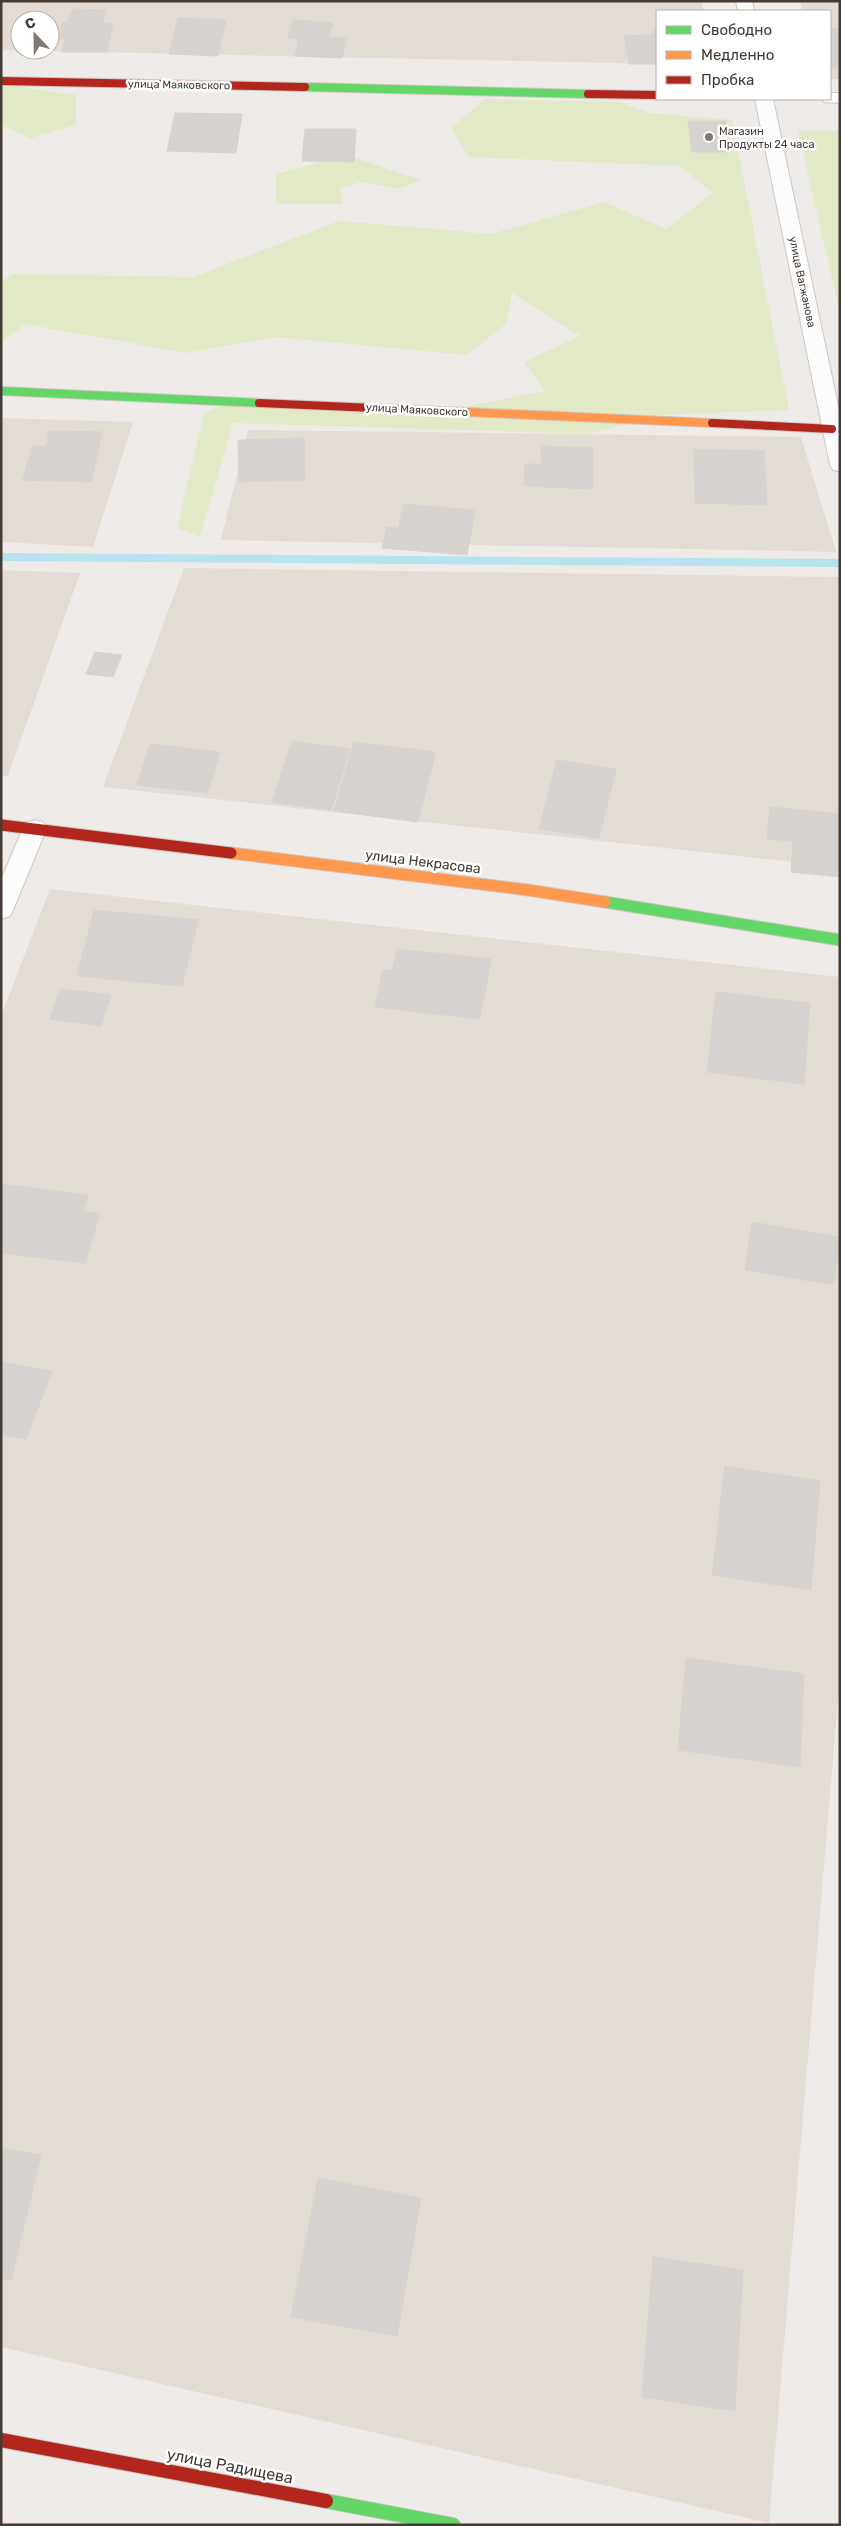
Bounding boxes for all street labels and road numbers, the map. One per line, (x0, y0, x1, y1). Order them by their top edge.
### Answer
street label: улица Маяковского (128, 78, 230, 92)
street label: улица Вагжанова (786, 235, 818, 329)
street label: улица Маяковского (366, 401, 468, 419)
street label: улица Некрасова (364, 846, 482, 878)
street label: улица Радищева (165, 2444, 295, 2488)

